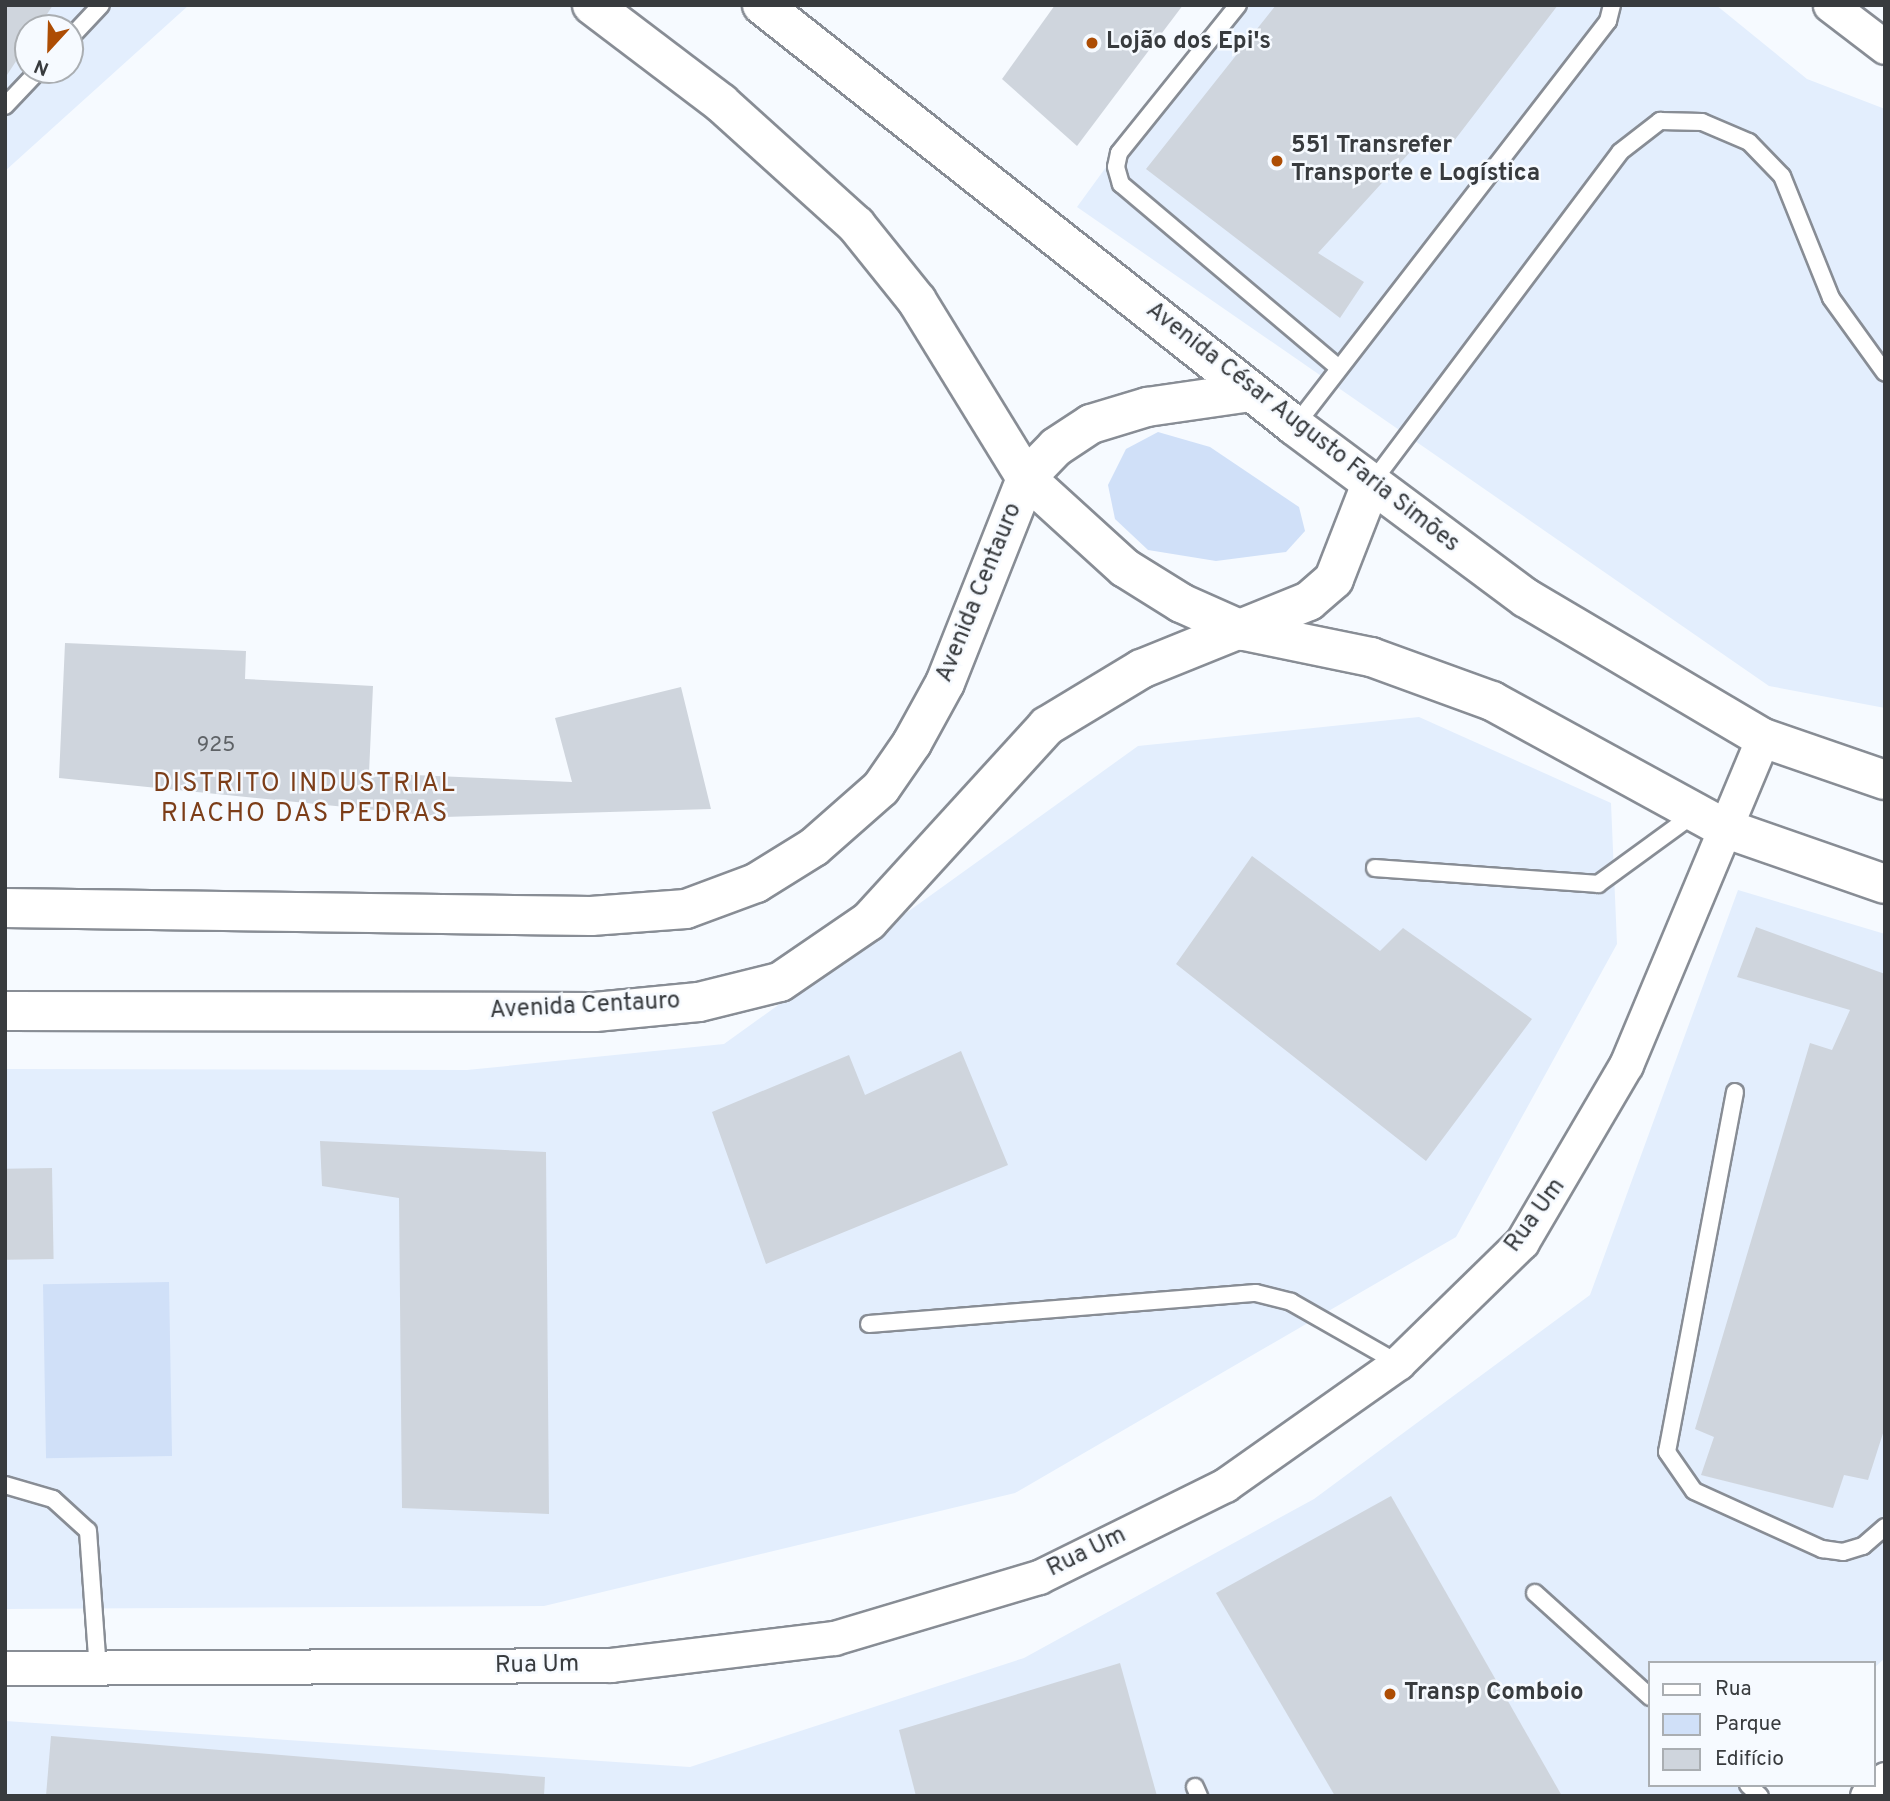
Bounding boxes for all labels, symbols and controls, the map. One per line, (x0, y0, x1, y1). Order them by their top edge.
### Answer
north arrow (14, 14, 84, 84)
place label: Lojão dos Epi's (1106, 29, 1271, 57)
marker: Lojão dos Epi's (1084, 35, 1100, 51)
text: N (31, 53, 53, 80)
place label: 551 Transrefer Transporte e Logística (1291, 133, 1540, 189)
marker: 551 Transrefer Transporte e Logística (1269, 153, 1285, 169)
street label: Avenida César Augusto Faria Simões (1139, 296, 1465, 560)
street label: Avenida Centauro (931, 499, 1029, 687)
house number: 925 (197, 733, 235, 759)
district label: DISTRITO INDUSTRIAL RIACHO DAS PEDRAS (155, 769, 455, 830)
street label: Avenida Centauro (489, 988, 681, 1026)
street label: Rua Um (1500, 1173, 1572, 1259)
street label: Rua Um (1043, 1522, 1131, 1584)
street label: Rua Um (495, 1651, 579, 1681)
legend (1648, 1661, 1876, 1787)
text: Rua (1715, 1676, 1752, 1703)
place label: Transp Comboio (1404, 1680, 1584, 1708)
marker: Transp Comboio (1382, 1686, 1398, 1702)
text: Parque (1715, 1711, 1782, 1738)
text: Edifício (1715, 1746, 1784, 1773)

